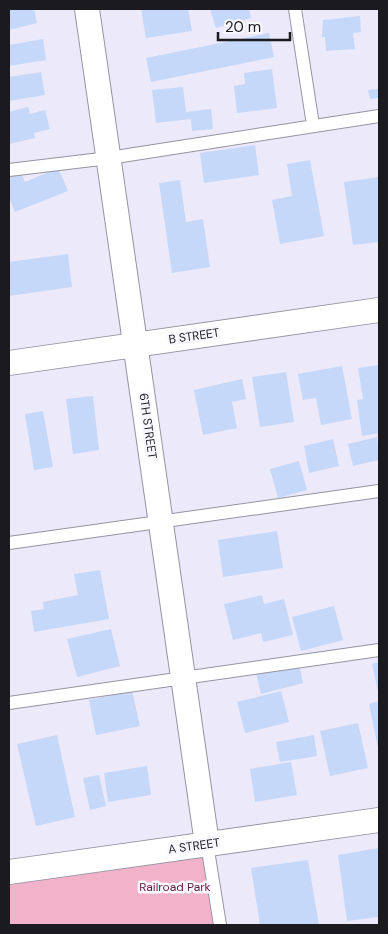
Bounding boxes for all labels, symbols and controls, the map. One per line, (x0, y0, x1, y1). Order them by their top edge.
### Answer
scale bar (218, 10, 290, 42)
text: 20 m (225, 17, 261, 37)
street label: B STREET (167, 324, 221, 347)
street label: 6TH STREET (135, 392, 161, 460)
street label: A STREET (167, 834, 221, 858)
park label: Railroad Park (139, 879, 211, 895)

